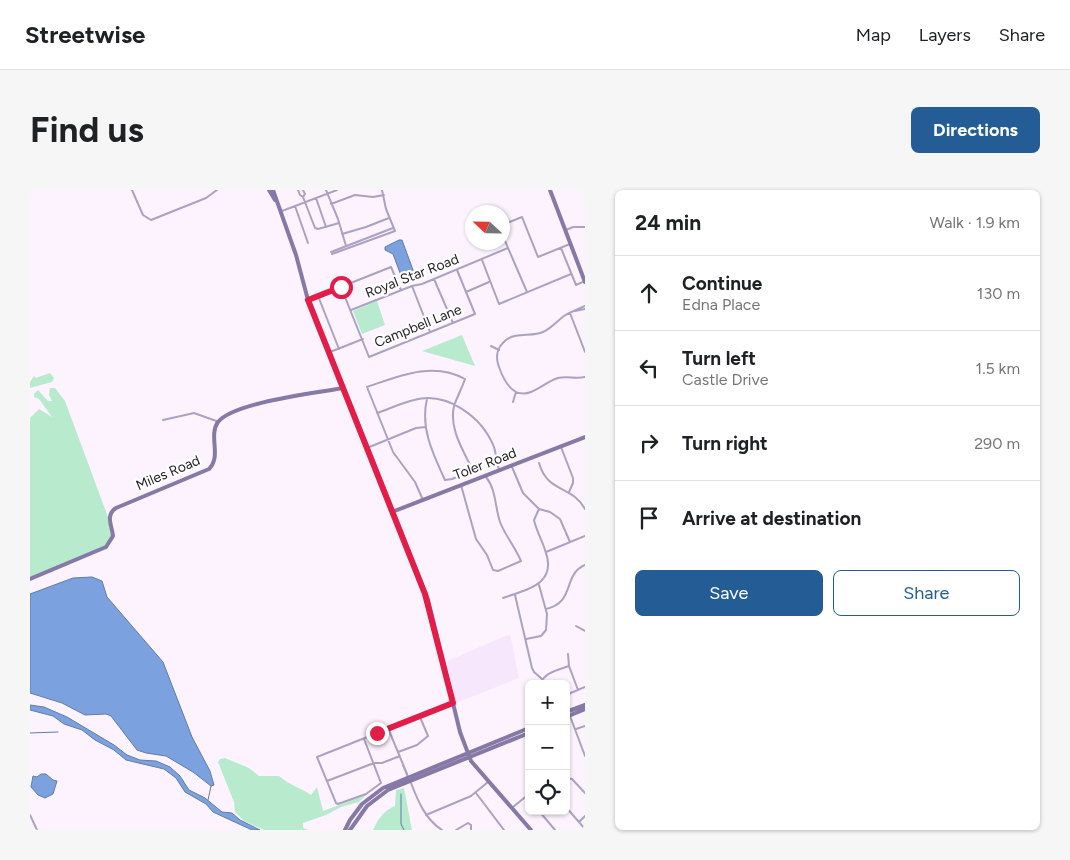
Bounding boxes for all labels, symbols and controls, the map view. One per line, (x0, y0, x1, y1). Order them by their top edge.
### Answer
text: Streetwise (25, 20, 145, 49)
text: Map (856, 24, 891, 46)
text: Layers (919, 24, 971, 46)
text: Share (999, 24, 1045, 46)
button: Directions (911, 107, 1040, 153)
text: Find us (30, 109, 144, 151)
north arrow (465, 205, 510, 250)
text: 24 min (635, 210, 701, 235)
text: Walk · 1.9 km (930, 213, 1020, 232)
street label: Royal Star Road (363, 250, 461, 302)
text: Continue (682, 272, 762, 295)
route start (330, 276, 353, 299)
icon: ahead (635, 279, 663, 307)
text: 130 m (977, 284, 1020, 303)
text: Edna Place (682, 295, 760, 314)
street label: Campbell Lane (372, 301, 465, 351)
text: Turn left (682, 347, 756, 370)
icon: left (635, 354, 663, 382)
text: 1.5 km (976, 359, 1020, 378)
text: Castle Drive (682, 370, 768, 389)
icon: right (635, 429, 663, 457)
text: Turn right (682, 432, 768, 455)
text: 290 m (974, 434, 1020, 453)
street label: Toler Road (451, 444, 519, 484)
street label: Miles Road (133, 452, 203, 494)
icon: arrive (635, 504, 663, 532)
text: Arrive at destination (682, 507, 861, 530)
button: Save (635, 570, 823, 616)
button: Share (833, 570, 1020, 616)
map controls (525, 680, 570, 815)
button: + (525, 680, 570, 725)
route end (366, 722, 389, 745)
button: − (525, 725, 570, 770)
button: locate (525, 770, 570, 815)

